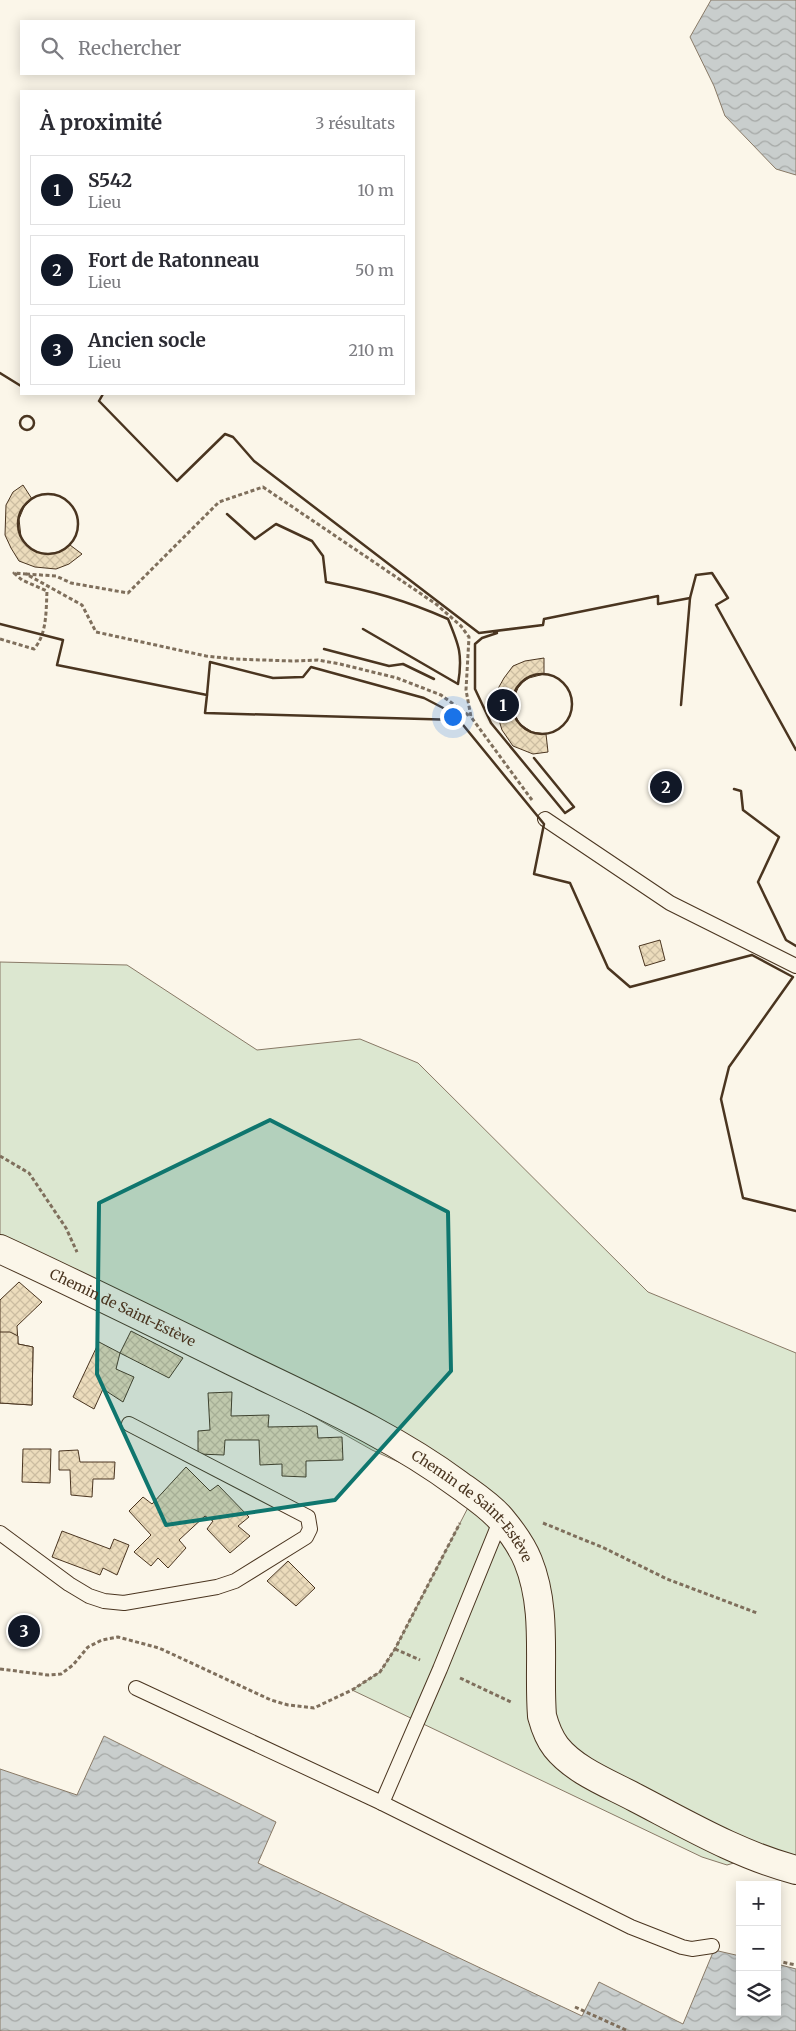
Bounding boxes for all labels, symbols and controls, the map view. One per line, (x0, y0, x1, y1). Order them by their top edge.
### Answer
search box (20, 20, 415, 75)
icon: search (38, 34, 66, 62)
text: Rechercher (78, 36, 181, 60)
text: À proximité (40, 109, 162, 136)
text: 3 résultats (315, 113, 395, 133)
text: S542 (88, 168, 132, 192)
text: 1 (53, 180, 61, 200)
text: 10 m (357, 180, 394, 200)
text: Lieu (88, 192, 121, 212)
text: Fort de Ratonneau (88, 248, 260, 272)
text: 2 (52, 260, 62, 280)
text: 50 m (355, 260, 394, 280)
text: Lieu (88, 272, 121, 292)
text: Ancien socle (88, 328, 206, 352)
text: 3 (52, 340, 62, 360)
text: 210 m (349, 340, 394, 360)
text: Lieu (88, 352, 121, 372)
pin: 1 (487, 686, 519, 724)
your location (440, 704, 466, 730)
pin: 2 (650, 768, 682, 806)
street label: Chemin de Saint-Estève (47, 1265, 199, 1351)
street label: Chemin de Saint-Estève (408, 1446, 536, 1565)
pin: 3 (8, 1612, 40, 1650)
map controls (736, 1881, 781, 2016)
button: + (736, 1881, 781, 1926)
button: − (736, 1926, 781, 1971)
button: layers (736, 1971, 781, 2016)

